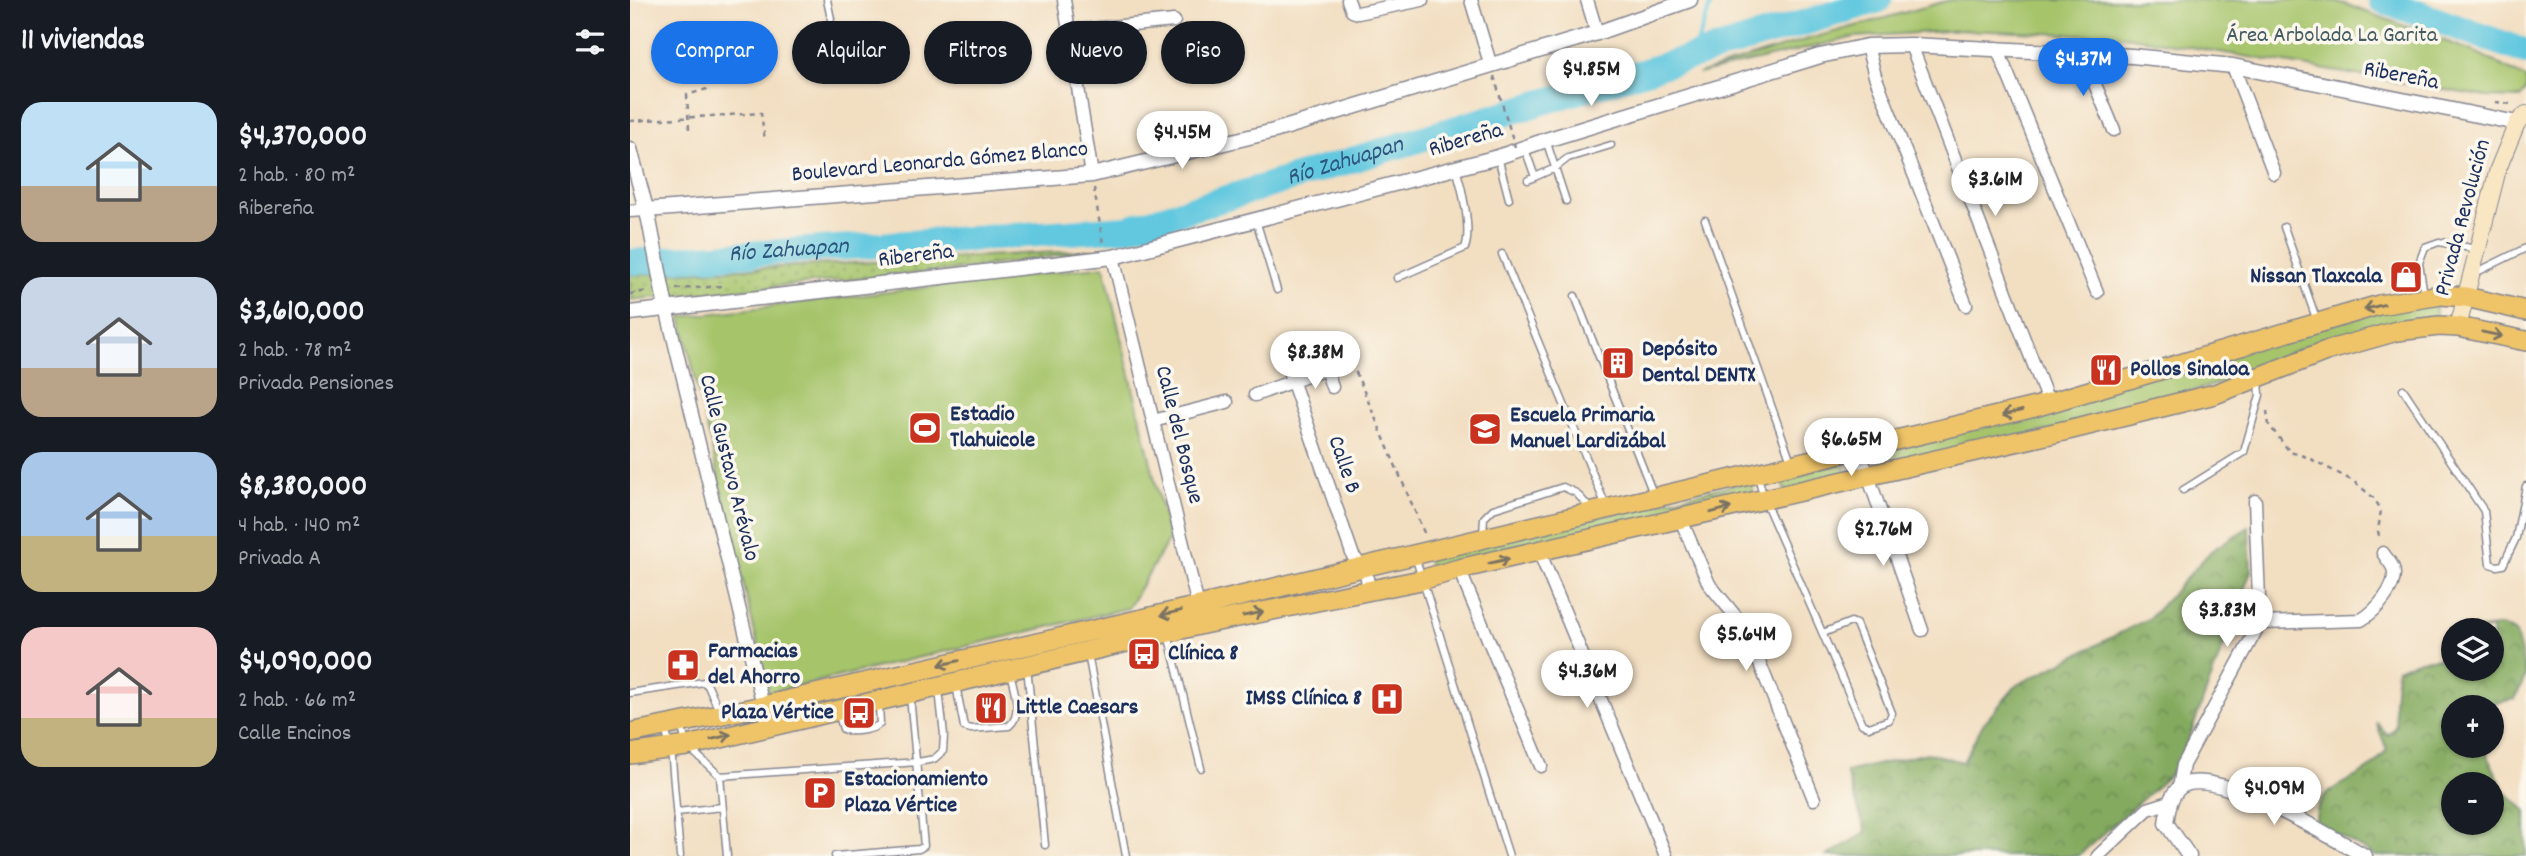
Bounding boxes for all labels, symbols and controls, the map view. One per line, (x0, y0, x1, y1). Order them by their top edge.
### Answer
park label: Área Arbolada La Garita (2227, 20, 2439, 53)
text: 11 viviendas (21, 21, 145, 64)
chip: Comprar (651, 21, 778, 84)
chip: Alquilar (792, 21, 910, 84)
chip: Filtros (924, 21, 1032, 84)
chip: Nuevo (1046, 21, 1147, 84)
chip: Piso (1161, 21, 1245, 84)
icon: filters (571, 23, 609, 61)
pin: $4.37M (2026, 38, 2140, 98)
text: $4.37M (2054, 44, 2112, 77)
pin: $4.85M (1534, 48, 1648, 108)
text: $4.85M (1562, 54, 1620, 87)
street label: Ribereña (2361, 54, 2442, 101)
pin: $4.45M (1125, 111, 1239, 171)
street label: Ribereña (1425, 114, 1508, 167)
text: $4,370,000 (238, 117, 367, 160)
text: $4.45M (1153, 117, 1211, 150)
water label: Río Zahuapan (1283, 128, 1408, 196)
icon: home (77, 130, 161, 214)
street label: Boulevard Leonarda Gómez Blanco (791, 134, 1089, 192)
street label: Privada Revolución (2427, 136, 2501, 300)
pin: $3.61M (1938, 158, 2052, 218)
text: 2 hab. · 80 m² (238, 160, 355, 193)
text: $3.61M (1967, 164, 2023, 197)
text: Ribereña (238, 193, 314, 226)
water label: Río Zahuapan (727, 230, 851, 272)
street label: Ribereña (876, 236, 957, 278)
shop icon: Nissan Tlaxcala (2387, 258, 2425, 296)
place label: Nissan Tlaxcala (2250, 261, 2383, 294)
text: $3,610,000 (238, 292, 365, 335)
one-way arrow (2363, 301, 2385, 314)
icon: home (77, 305, 161, 389)
one-way arrow (2480, 328, 2503, 341)
pin: $8.38M (1258, 332, 1372, 391)
place label: Depósito Dental DENTX (1642, 334, 1756, 393)
text: 2 hab. · 78 m² (238, 335, 352, 368)
text: $8.38M (1286, 337, 1344, 370)
building icon: Depósito Dental DENTX (1599, 344, 1637, 382)
restaurant icon: Pollos Sinaloa (2087, 351, 2125, 389)
place label: Pollos Sinaloa (2130, 354, 2250, 387)
street label: Calle del Bosque (1145, 362, 1211, 508)
text: Privada Pensiones (238, 368, 394, 401)
street label: Calle Gustavo Arévalo (689, 371, 767, 565)
place label: Estadio Tlahuicole (950, 399, 1035, 458)
place label: Escuela Primaria Manuel Lardizábal (1510, 400, 1666, 459)
one-way arrow (2001, 407, 2024, 420)
sports icon: Estadio Tlahuicole (906, 409, 944, 447)
school or university icon: Escuela Primaria Manuel Lardizábal (1466, 410, 1504, 448)
pin: $6.65M (1794, 419, 1908, 478)
text: $6.65M (1820, 424, 1882, 457)
street label: Calle B (1318, 432, 1368, 498)
text: $8,380,000 (238, 467, 367, 510)
icon: home (77, 480, 161, 564)
one-way arrow (1709, 503, 1732, 516)
pin: $2.76M (1826, 508, 1940, 568)
text: 4 hab. · 140 m² (238, 510, 360, 543)
text: $2.76M (1853, 514, 1913, 547)
text: Privada A (238, 543, 321, 576)
one-way arrow (1487, 553, 1510, 567)
pin: $3.83M (2170, 590, 2284, 649)
text: $3.83M (2198, 595, 2256, 628)
one-way arrow (1160, 606, 1183, 620)
one-way arrow (1241, 607, 1264, 620)
pin: $5.64M (1689, 614, 1803, 673)
map controls (2441, 618, 2504, 835)
button: layers (2441, 618, 2504, 681)
text: $5.64M (1716, 619, 1776, 652)
bus stop icon: Clínica 8 (1125, 635, 1163, 673)
place label: Farmacias del Ahorro (708, 636, 800, 695)
place label: Clínica 8 (1168, 638, 1238, 671)
text: $4,090,000 (238, 642, 373, 685)
pharmacy icon: Farmacias del Ahorro (664, 646, 702, 684)
pin: $4.36M (1530, 650, 1644, 710)
icon: home (77, 655, 161, 739)
text: $4.36M (1557, 656, 1617, 689)
one-way arrow (938, 657, 961, 670)
hospital icon: IMSS Clínica 8 (1368, 680, 1406, 718)
place label: IMSS Clínica 8 (1245, 683, 1362, 716)
text: 2 hab. · 66 m² (238, 685, 356, 718)
restaurant icon: Little Caesars (972, 689, 1010, 727)
place label: Little Caesars (1016, 692, 1139, 725)
bus stop icon: Plaza Vértice (840, 694, 878, 732)
button: + (2441, 695, 2504, 758)
place label: Plaza Vértice (721, 697, 834, 730)
text: Calle Encinos (238, 718, 352, 751)
one-way arrow (709, 730, 732, 744)
place label: Estacionamiento Plaza Vértice (844, 764, 988, 823)
pin: $4.09M (2217, 768, 2331, 827)
button: − (2441, 772, 2504, 835)
text: $4.09M (2243, 773, 2305, 806)
parking icon: Estacionamiento Plaza Vértice (801, 774, 839, 812)

